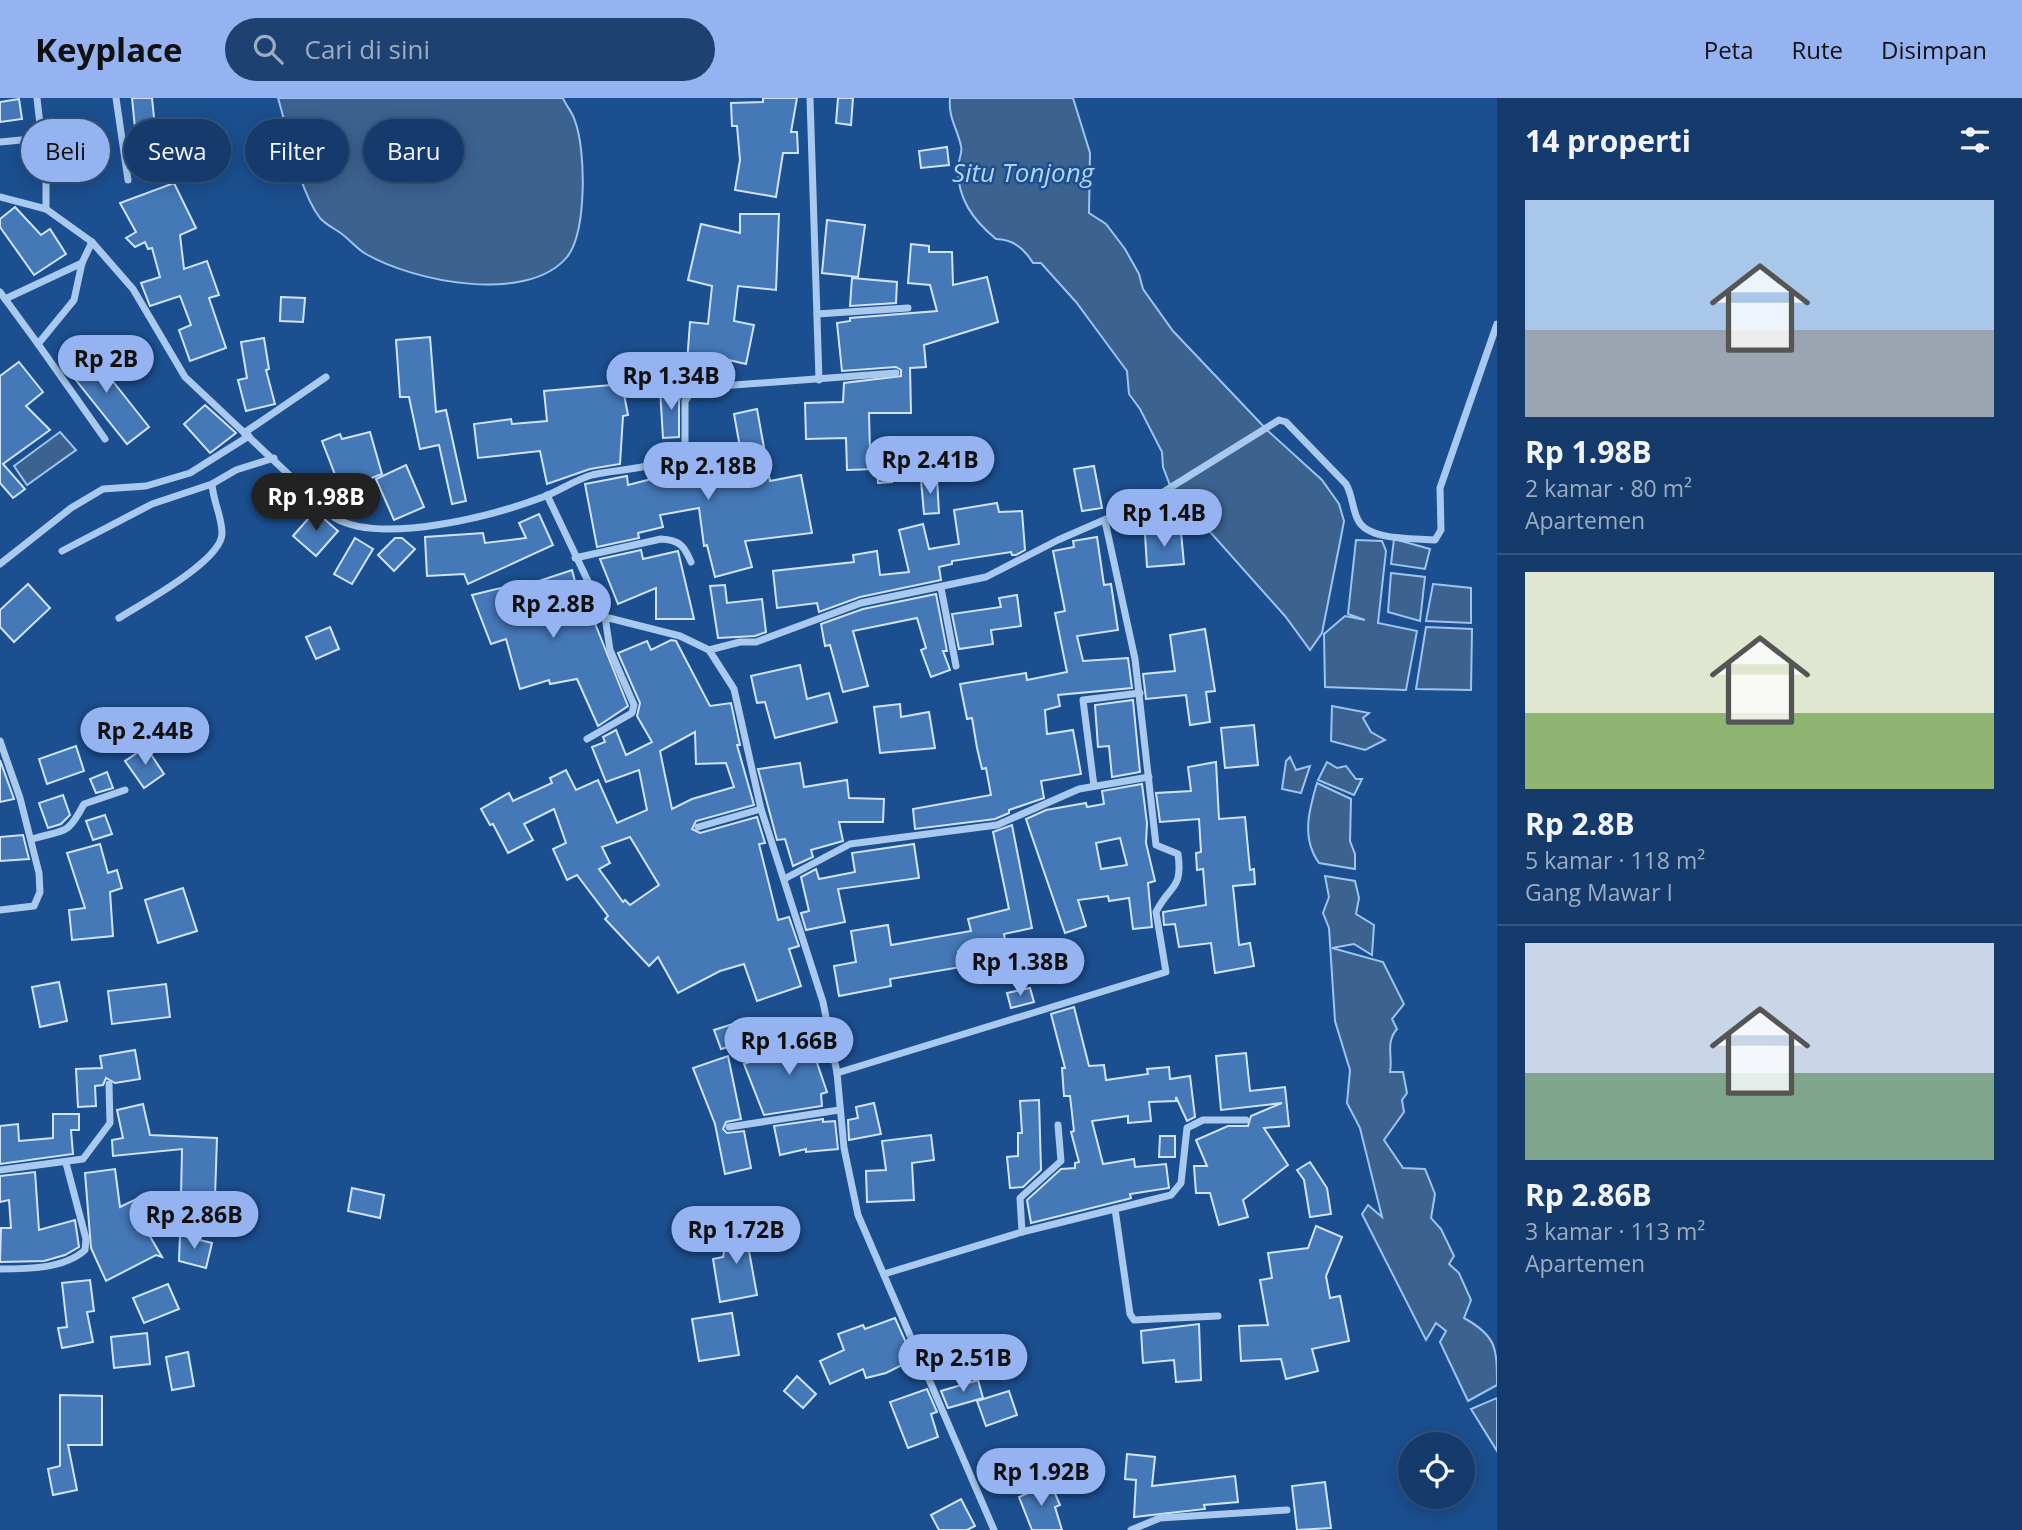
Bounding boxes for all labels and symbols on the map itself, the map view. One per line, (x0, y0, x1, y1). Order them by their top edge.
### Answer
water label: Situ Tonjong (952, 154, 1096, 190)
pin: Rp 2B (57, 336, 155, 395)
pin: Rp 1.34B (599, 352, 743, 412)
pin: Rp 2.41B (858, 436, 1002, 496)
pin: Rp 2.18B (636, 442, 780, 502)
pin: Rp 1.98B (244, 474, 388, 533)
pin: Rp 1.4B (1099, 490, 1229, 549)
pin: Rp 2.8B (488, 580, 618, 640)
pin: Rp 2.44B (73, 708, 217, 767)
pin: Rp 1.38B (948, 939, 1092, 998)
pin: Rp 1.66B (717, 1018, 861, 1077)
pin: Rp 2.86B (122, 1192, 266, 1251)
pin: Rp 1.72B (664, 1206, 808, 1266)
pin: Rp 2.51B (891, 1334, 1035, 1394)
pin: Rp 1.92B (969, 1448, 1113, 1508)

